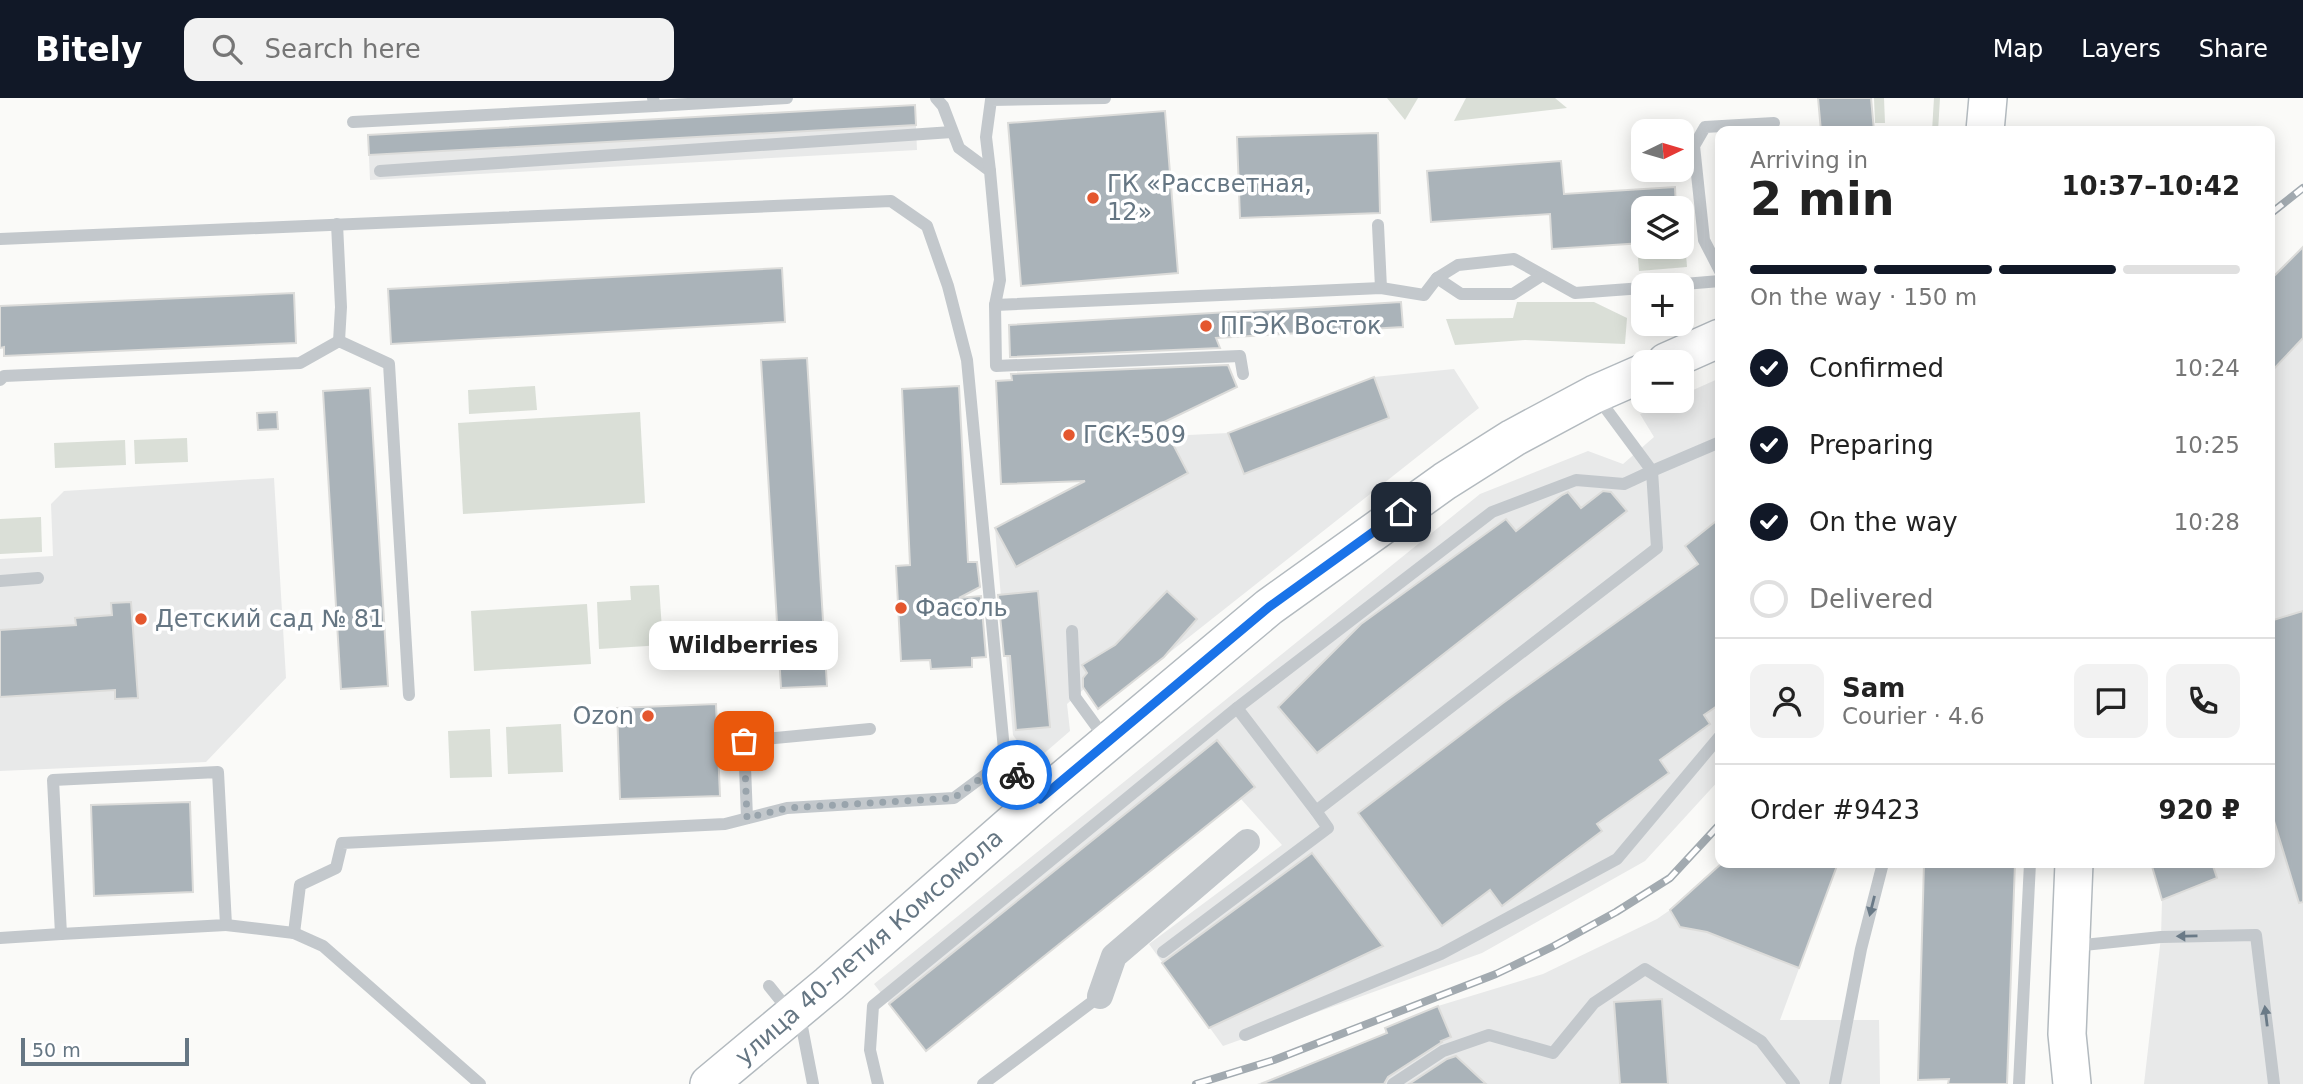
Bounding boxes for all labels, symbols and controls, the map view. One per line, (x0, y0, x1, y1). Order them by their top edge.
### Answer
search box (184, 18, 674, 81)
text: Bitely (35, 30, 142, 69)
icon: search (208, 30, 246, 68)
text: Search here (264, 34, 421, 64)
text: Map (1993, 35, 2043, 63)
text: Layers (2081, 35, 2161, 63)
text: Share (2199, 35, 2268, 63)
north arrow (1631, 119, 1694, 182)
map controls (1631, 119, 1694, 413)
text: Arriving in (1750, 147, 1868, 173)
place label: ГК «Рассветная, 12» (1107, 170, 1312, 226)
text: 10:37–10:42 (2061, 171, 2240, 201)
text: 2 min (1750, 172, 1894, 226)
marker: ГК «Рассветная, 12» (1085, 190, 1101, 206)
button: layers (1631, 196, 1694, 259)
button: + (1631, 273, 1694, 336)
text: On the way · 150 m (1750, 284, 1977, 310)
place label: ПГЭК Восток (1220, 312, 1382, 340)
marker: ПГЭК Восток (1198, 318, 1214, 334)
icon: check (1750, 349, 1788, 387)
button: − (1631, 350, 1694, 413)
text: Confirmed (1809, 353, 1944, 383)
text: 10:24 (2174, 355, 2240, 381)
place label: ГСК-509 (1083, 421, 1186, 449)
icon: check (1750, 426, 1788, 464)
marker: ГСК-509 (1061, 427, 1077, 443)
text: Preparing (1809, 430, 1934, 460)
text: 10:25 (2174, 432, 2240, 458)
pin (1371, 482, 1431, 542)
icon: home (1382, 493, 1420, 531)
icon: check (1750, 503, 1788, 541)
text: On the way (1809, 507, 1958, 537)
text: 10:28 (2174, 509, 2240, 535)
text: Delivered (1809, 584, 1933, 614)
place label: Фасоль (915, 594, 1008, 622)
marker: Фасоль (893, 600, 909, 616)
place label: Детский сад № 81 (155, 605, 384, 633)
marker: Детский сад № 81 (133, 611, 149, 627)
callout: Wildberries (650, 622, 838, 671)
text: Wildberries (669, 632, 818, 658)
button: person (1750, 664, 1824, 738)
button: chat (2074, 664, 2148, 738)
button: phone (2166, 664, 2240, 738)
text: Sam (1842, 673, 1905, 703)
place label: Ozon (573, 702, 634, 730)
text: Courier · 4.6 (1842, 703, 1985, 729)
marker: Ozon (640, 708, 656, 724)
pin (714, 711, 774, 771)
icon: bag (725, 722, 763, 760)
courier (982, 740, 1052, 810)
icon: bike (998, 756, 1036, 794)
text: Order #9423 (1750, 795, 1920, 825)
text: 920 ₽ (2159, 795, 2240, 825)
street label: улица 40-летия Комсомола (730, 823, 1008, 1071)
one-way arrow (1866, 895, 1877, 917)
one-way arrow (2176, 930, 2198, 942)
one-way arrow (2260, 1005, 2271, 1027)
scale bar (21, 1035, 189, 1067)
text: 50 m (32, 1039, 81, 1061)

